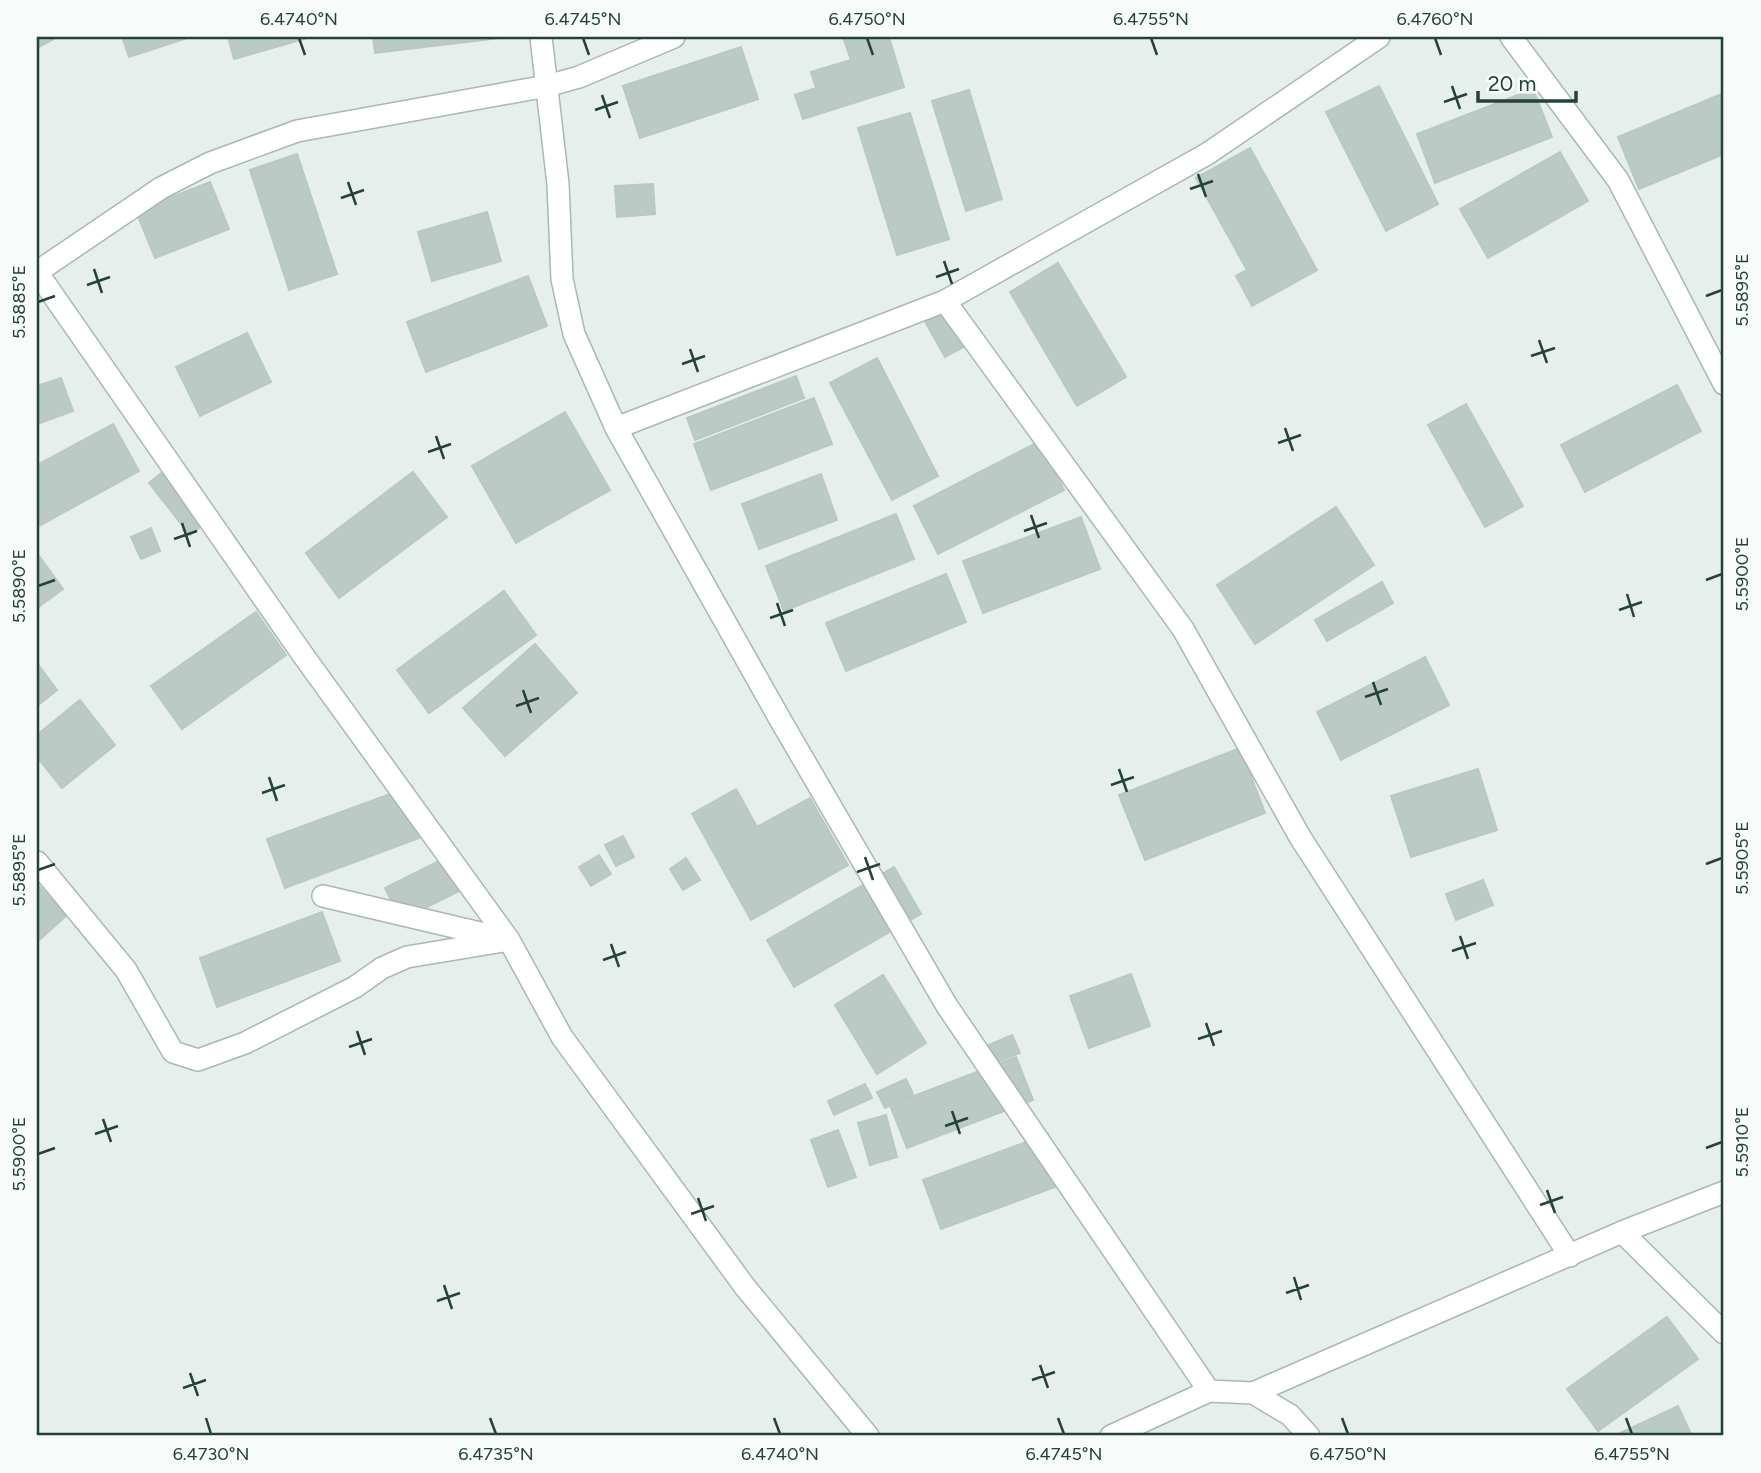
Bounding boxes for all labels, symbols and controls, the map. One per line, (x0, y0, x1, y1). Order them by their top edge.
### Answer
text: 6.4740°N (260, 8, 338, 30)
text: 6.4745°N (545, 8, 621, 30)
text: 6.4750°N (828, 8, 906, 30)
text: 6.4755°N (1113, 8, 1189, 30)
text: 6.4760°N (1396, 8, 1474, 30)
scale bar (1478, 60, 1576, 104)
text: 20 m (1488, 71, 1536, 96)
text: 5.5895°E (1731, 253, 1753, 327)
text: 5.5885°E (8, 265, 30, 339)
text: 5.5900°E (1731, 536, 1753, 612)
text: 5.5890°E (8, 549, 30, 623)
text: 5.5905°E (1731, 821, 1753, 895)
text: 5.5895°E (8, 833, 30, 907)
text: 5.5910°E (1731, 1107, 1753, 1177)
text: 5.5900°E (8, 1116, 30, 1192)
text: 6.4730°N (173, 1443, 249, 1465)
text: 6.4735°N (458, 1443, 534, 1465)
text: 6.4740°N (741, 1443, 819, 1465)
text: 6.4745°N (1026, 1443, 1102, 1465)
text: 6.4750°N (1309, 1443, 1387, 1465)
text: 6.4755°N (1594, 1443, 1670, 1465)

